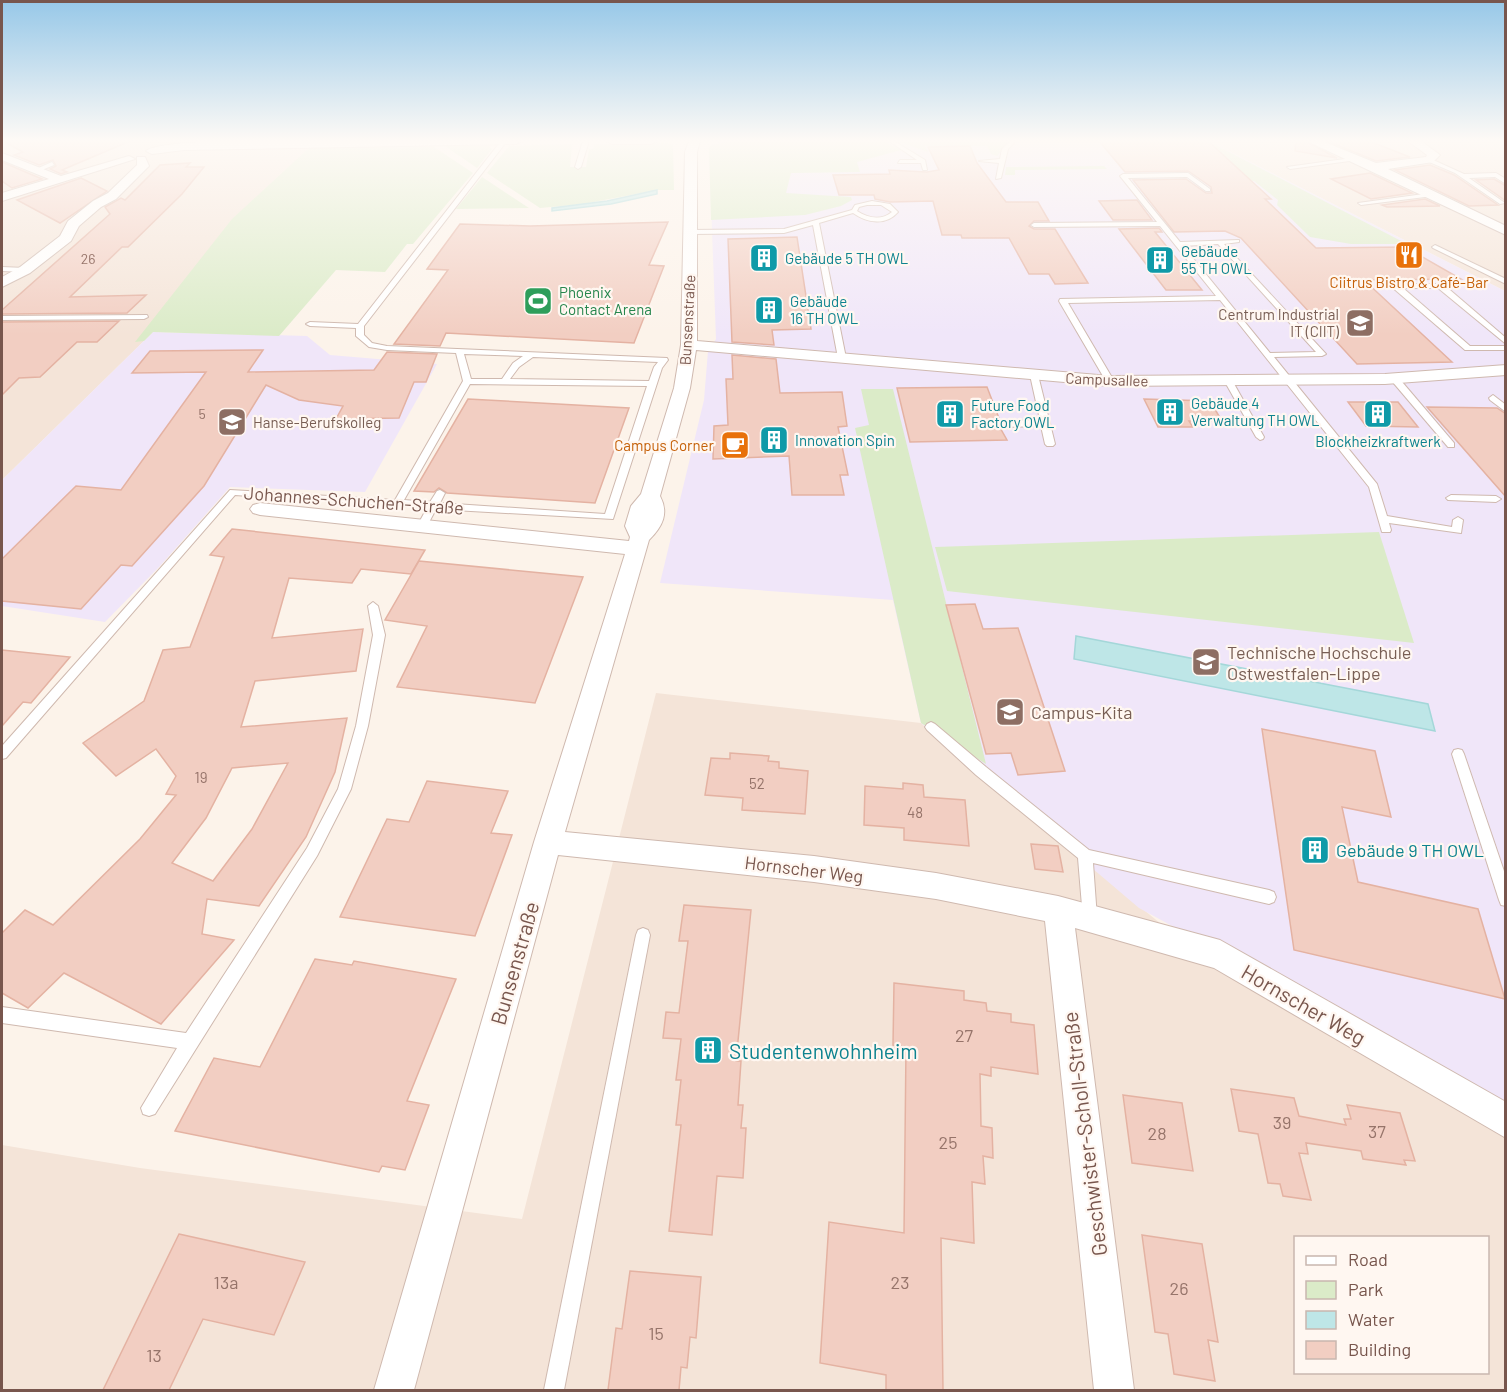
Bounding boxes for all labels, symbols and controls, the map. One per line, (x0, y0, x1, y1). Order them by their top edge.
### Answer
restaurant icon: Ciitrus Bistro & Café-Bar (1393, 239, 1425, 271)
building icon: Gebäude 5 TH OWL (748, 242, 780, 274)
place label: Gebäude 55 TH OWL (1181, 242, 1252, 277)
building icon: Gebäude 55 TH OWL (1144, 244, 1176, 276)
place label: Gebäude 5 TH OWL (785, 249, 908, 267)
house number: 26 (81, 250, 95, 267)
place label: Ciitrus Bistro & Café-Bar (1330, 273, 1489, 291)
street label: Bunsenstraße (676, 274, 698, 366)
place label: Phoenix Contact Arena (559, 283, 652, 318)
sports icon: Phoenix Contact Arena (522, 285, 554, 317)
place label: Gebäude 16 TH OWL (790, 292, 858, 327)
building icon: Gebäude 16 TH OWL (753, 294, 785, 326)
place label: Centrum Industrial IT (CIIT) (1218, 305, 1339, 340)
school or university icon: Centrum Industrial IT (CIIT) (1344, 307, 1376, 339)
street label: Campusallee (1065, 369, 1149, 389)
place label: Gebäude 4 Verwaltung TH OWL (1191, 394, 1320, 429)
place label: Future Food Factory OWL (971, 396, 1055, 431)
building icon: Gebäude 4 Verwaltung TH OWL (1154, 396, 1186, 428)
building icon: Future Food Factory OWL (934, 398, 966, 430)
building icon: Blockheizkraftwerk (1362, 398, 1394, 430)
house number: 5 (198, 405, 206, 422)
school or university icon: Hanse-Berufskolleg (216, 406, 248, 438)
place label: Hanse-Berufskolleg (253, 413, 381, 431)
building icon: Innovation Spin (758, 424, 790, 456)
cafe icon: Campus Corner (719, 429, 751, 461)
place label: Innovation Spin (795, 431, 895, 449)
place label: Blockheizkraftwerk (1315, 432, 1441, 450)
place label: Campus Corner (614, 436, 715, 454)
street label: Johannes-Schuchen-Straße (243, 481, 465, 519)
place label: Technische Hochschule Ostwestfalen-Lippe (1227, 641, 1411, 684)
school or university icon: Technische Hochschule Ostwestfalen-Lippe (1190, 646, 1222, 678)
school or university icon: Campus-Kita (994, 696, 1026, 728)
place label: Campus-Kita (1031, 701, 1133, 723)
house number: 19 (194, 768, 208, 786)
house number: 52 (749, 774, 765, 792)
house number: 48 (907, 803, 923, 821)
building icon: Gebäude 9 TH OWL (1299, 834, 1331, 866)
place label: Gebäude 9 TH OWL (1336, 839, 1484, 861)
street label: Hornscher Weg (743, 851, 865, 887)
street label: Bunsenstraße (484, 899, 544, 1027)
street label: Hornscher Weg (1237, 958, 1371, 1050)
street label: Geschwister-Scholl-Straße (1057, 1010, 1111, 1258)
house number: 27 (955, 1024, 974, 1046)
building icon: Studentenwohnheim (692, 1034, 724, 1066)
place label: Studentenwohnheim (729, 1038, 918, 1063)
house number: 39 (1273, 1111, 1291, 1133)
house number: 37 (1368, 1120, 1386, 1142)
house number: 28 (1147, 1122, 1167, 1144)
house number: 25 (939, 1131, 957, 1153)
legend (1294, 1236, 1489, 1374)
text: Road (1348, 1248, 1388, 1270)
house number: 13a (214, 1271, 238, 1293)
house number: 23 (891, 1271, 909, 1293)
house number: 26 (1170, 1277, 1188, 1299)
text: Park (1348, 1278, 1383, 1300)
text: Water (1348, 1308, 1395, 1330)
house number: 15 (648, 1322, 664, 1344)
text: Building (1348, 1338, 1411, 1360)
house number: 13 (146, 1344, 162, 1366)

